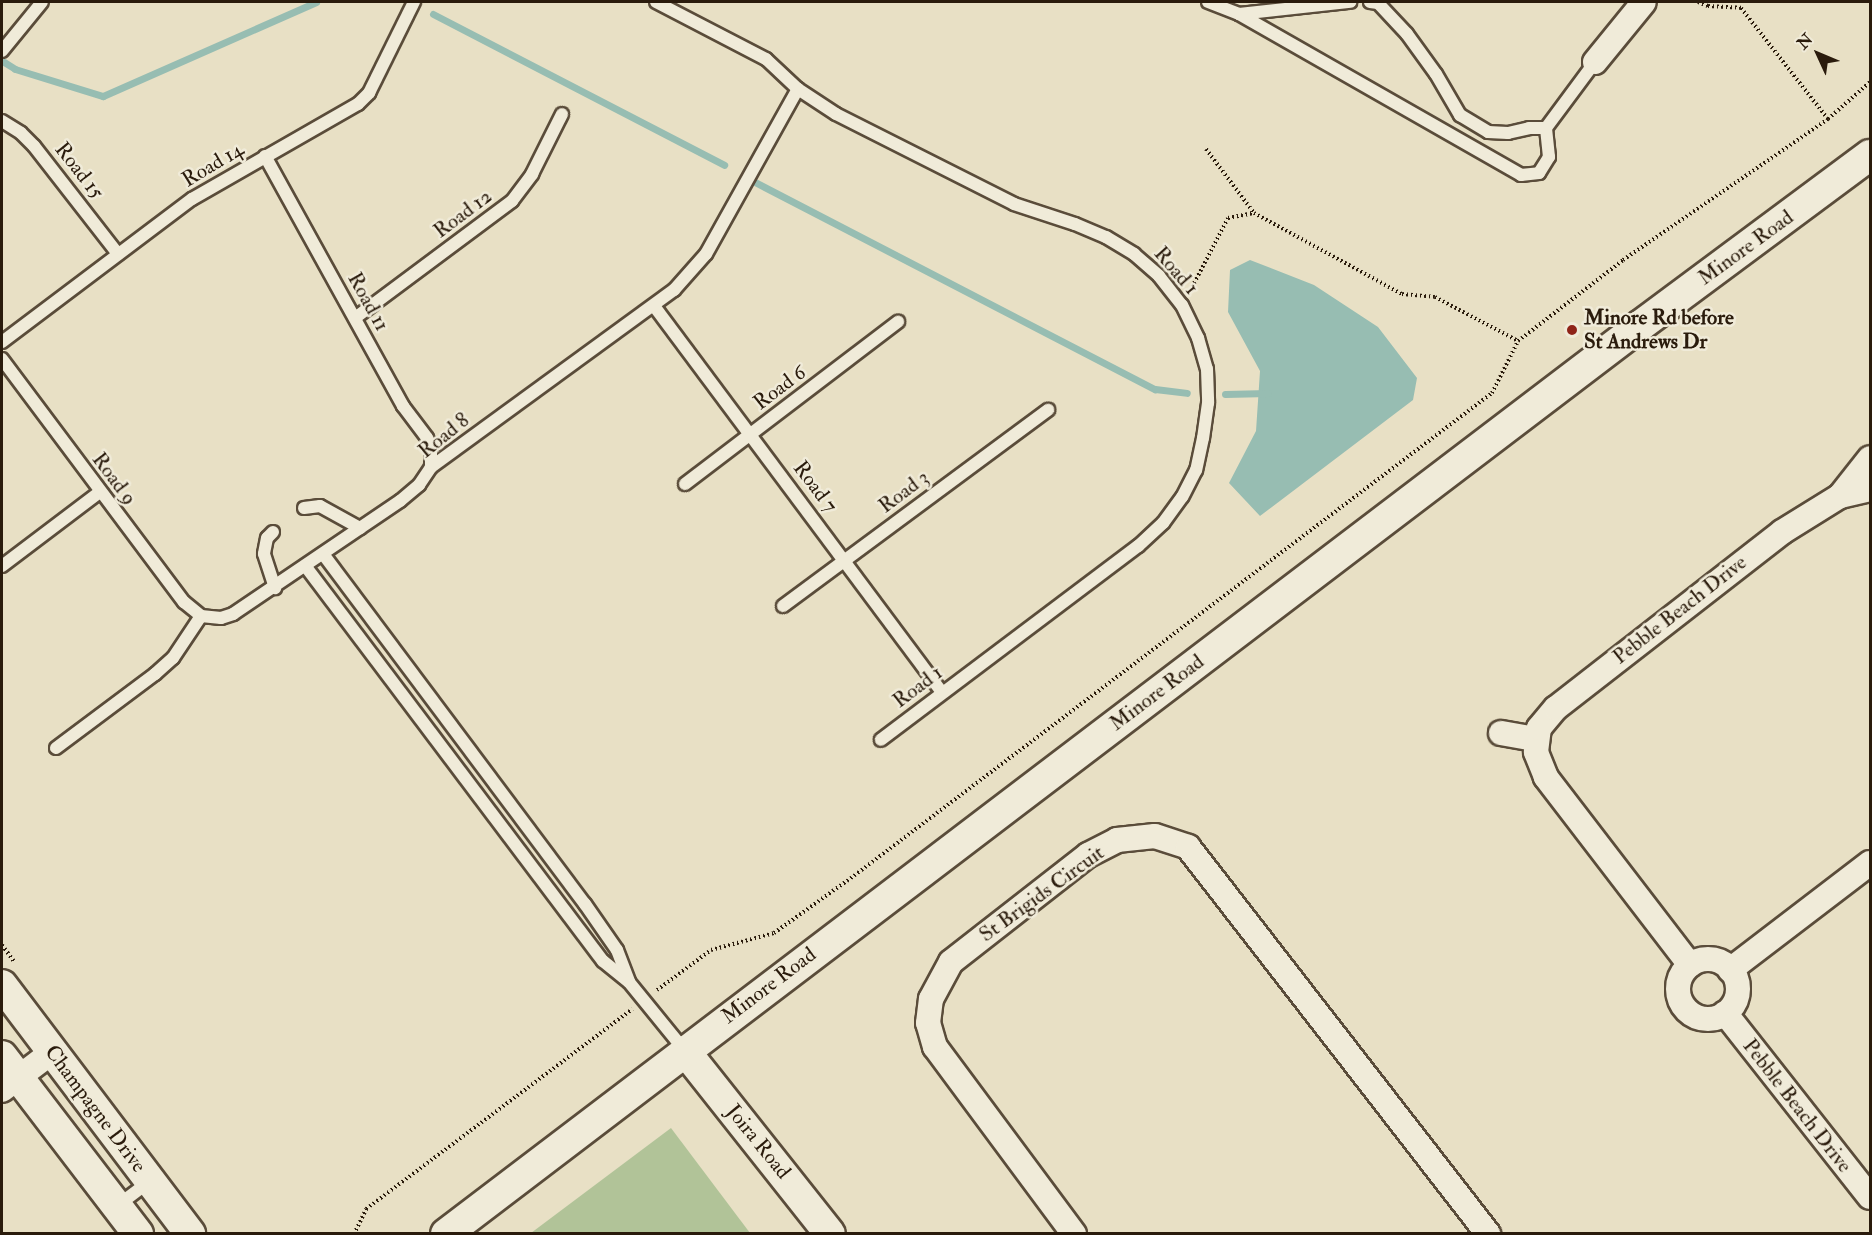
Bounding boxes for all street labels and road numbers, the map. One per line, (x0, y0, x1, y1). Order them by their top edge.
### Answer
street label: Road 14 (178, 137, 248, 193)
street label: Road 15 (49, 138, 109, 204)
street label: Road 12 (429, 184, 497, 244)
street label: Minore Road (1693, 205, 1799, 291)
street label: Road 1 (1148, 242, 1204, 300)
street label: Road 11 (342, 268, 394, 336)
street label: Road 6 (749, 360, 811, 416)
street label: Road 8 (413, 408, 475, 464)
street label: Road 9 (86, 448, 142, 510)
street label: Road 7 (787, 456, 843, 518)
street label: Road 3 (874, 465, 934, 519)
street label: Pebble Beach Drive (1608, 550, 1752, 670)
street label: Minore Road (1105, 649, 1209, 737)
street label: Road 1 (888, 660, 948, 714)
street label: St Brigids Circuit (975, 840, 1109, 948)
street label: Minore Road (717, 942, 821, 1030)
street label: Pebble Beach Drive (1737, 1034, 1857, 1178)
street label: Champagne Drive (39, 1040, 151, 1178)
street label: Joira Road (720, 1100, 796, 1184)

